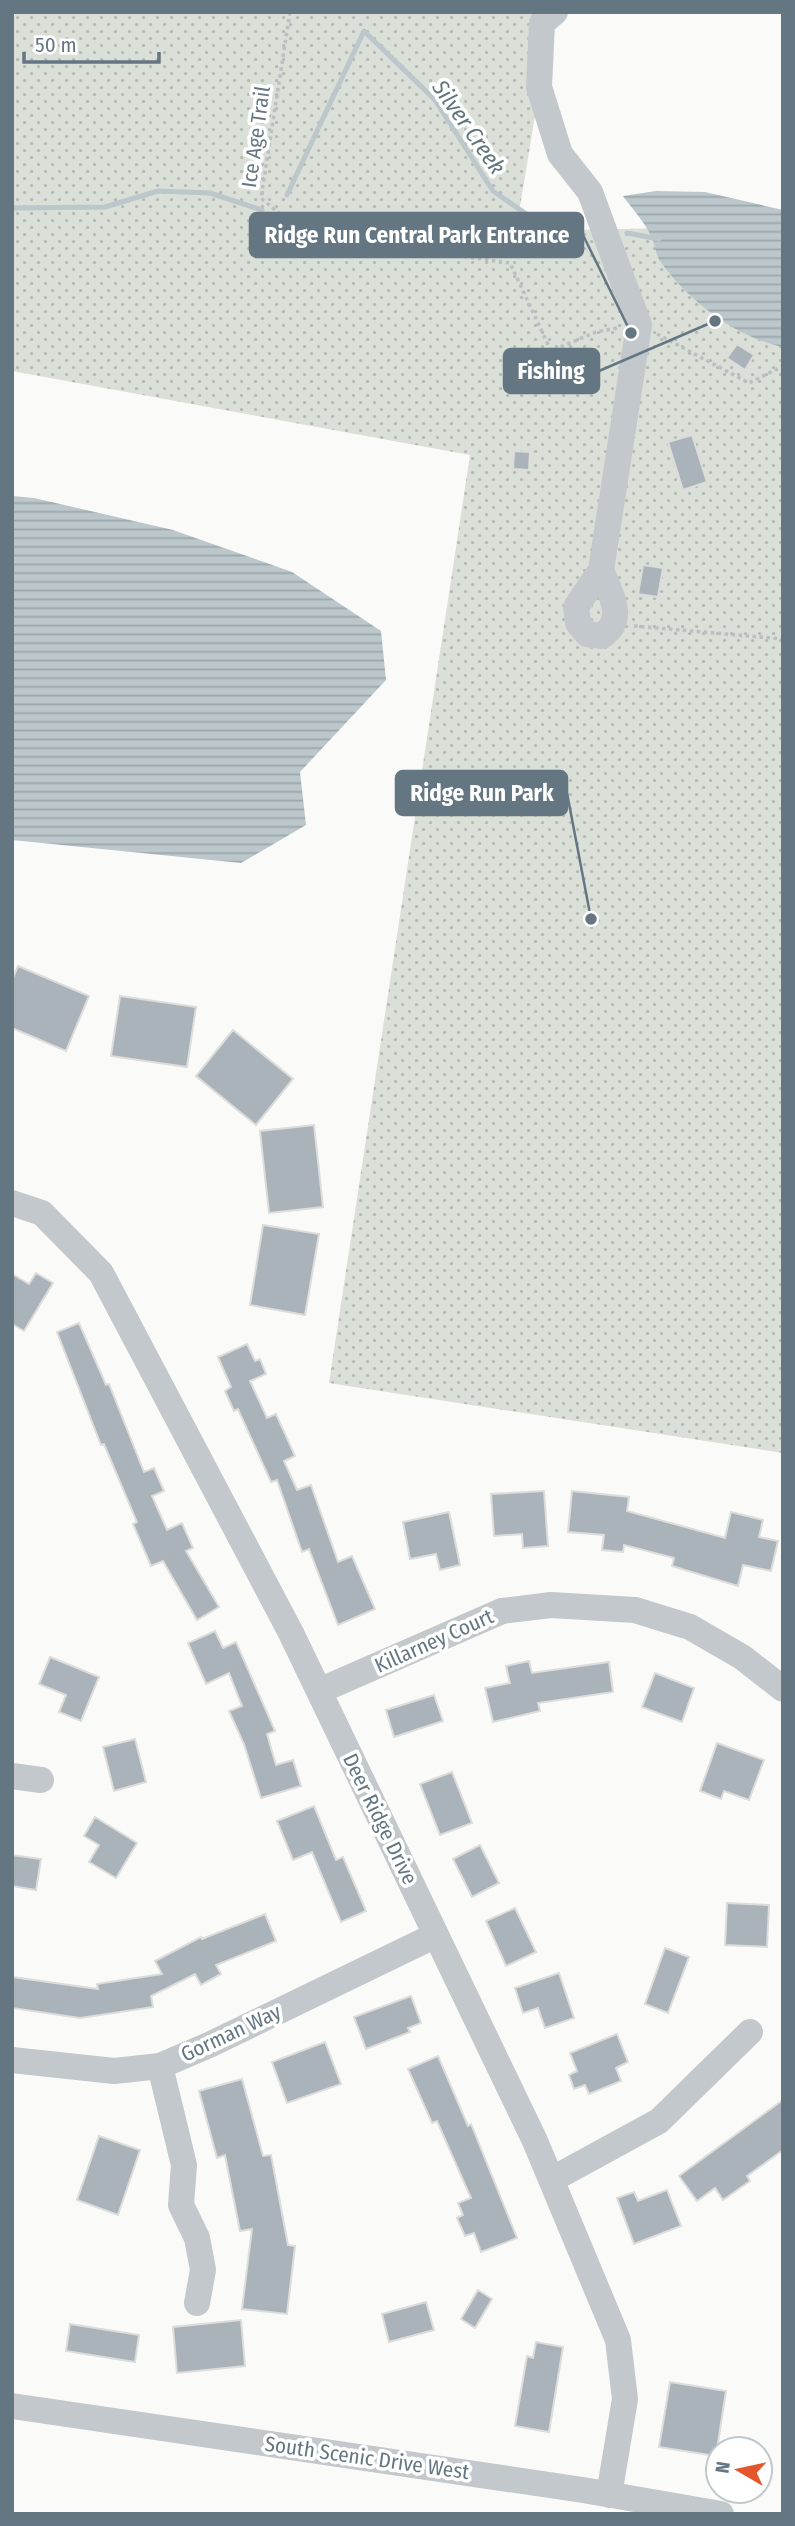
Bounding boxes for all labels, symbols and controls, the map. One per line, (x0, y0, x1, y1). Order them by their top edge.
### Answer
scale bar (24, 21, 159, 65)
text: 50 m (35, 32, 77, 58)
water label: Silver Creek (426, 74, 512, 180)
street label: Ice Age Trail (236, 84, 276, 189)
callout: Ridge Run Central Park Entrance (250, 213, 583, 257)
text: Ridge Run Central Park Entrance (265, 221, 570, 249)
callout: Fishing (504, 349, 599, 393)
text: Fishing (517, 357, 585, 385)
callout: Ridge Run Park (396, 771, 567, 815)
text: Ridge Run Park (410, 779, 554, 807)
street label: Killarney Court (371, 1603, 497, 1679)
street label: Deer Ridge Drive (337, 1749, 423, 1889)
street label: Gorman Way (177, 1998, 286, 2067)
street label: South Scenic Drive West (263, 2431, 471, 2485)
north arrow (704, 2435, 774, 2505)
text: N (710, 2460, 735, 2475)

